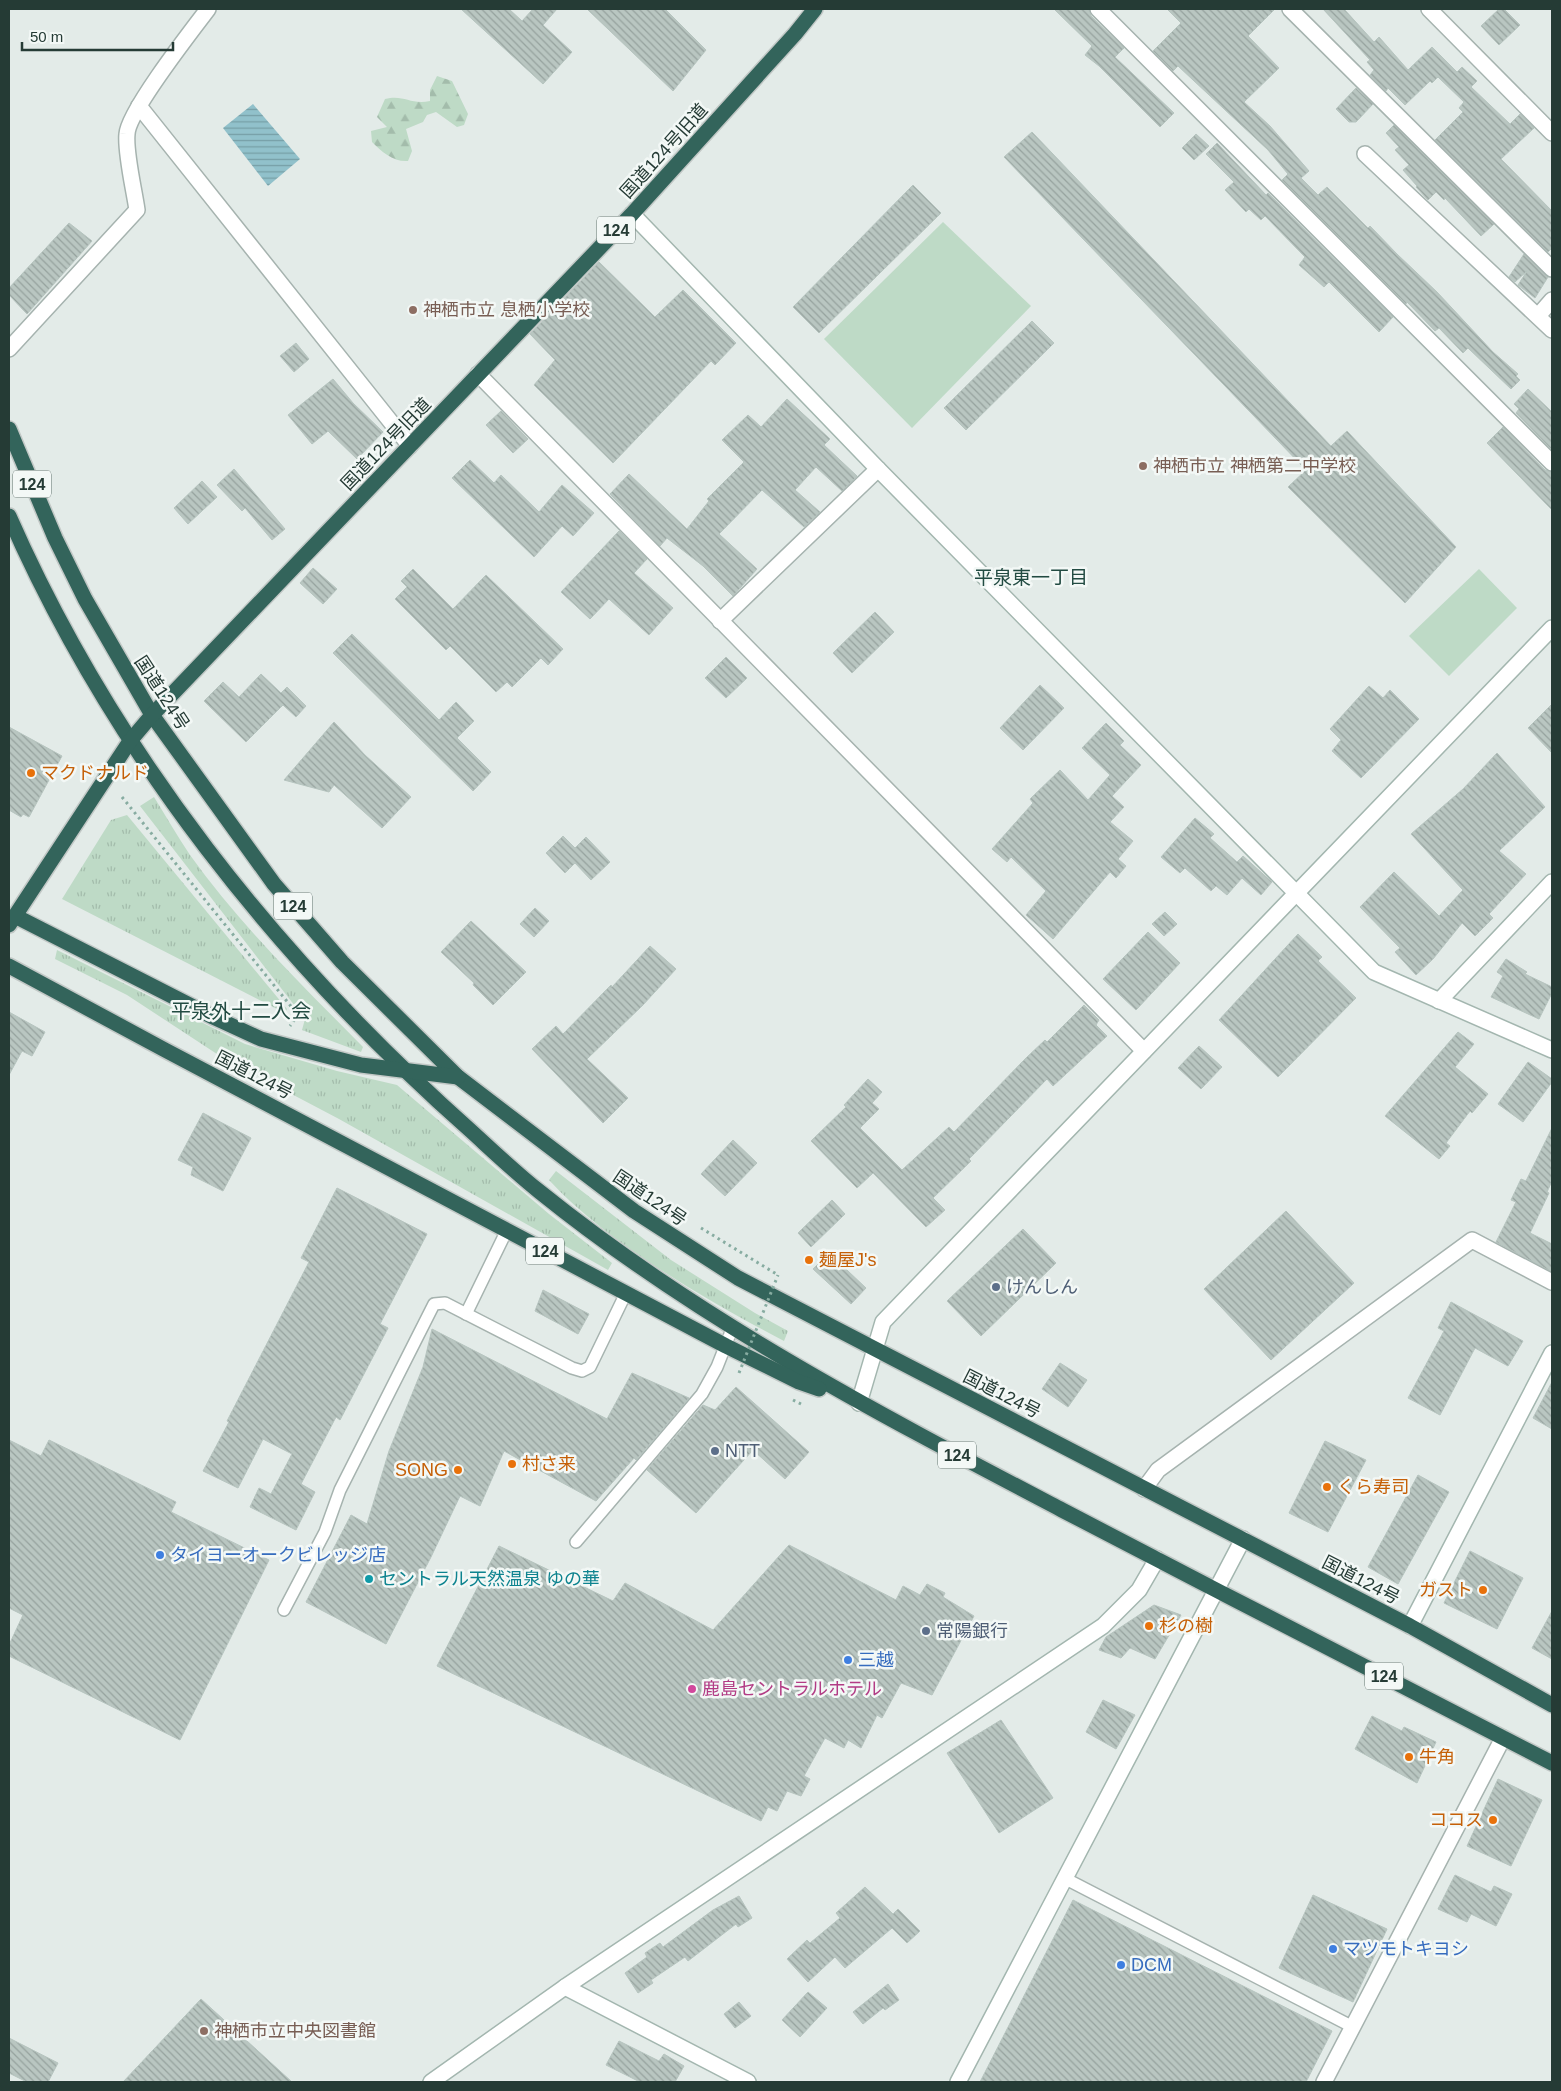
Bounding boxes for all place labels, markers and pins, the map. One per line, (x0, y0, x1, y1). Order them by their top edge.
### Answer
place label: 神栖市立 息栖小学校 (423, 300, 590, 320)
marker: 神栖市立 息栖小学校 (407, 304, 419, 316)
place label: 神栖市立 神栖第二中学校 (1153, 456, 1356, 476)
marker: 神栖市立 神栖第二中学校 (1137, 460, 1149, 472)
place label: マクドナルド (41, 763, 149, 783)
marker: マクドナルド (25, 767, 37, 779)
place label: 麺屋J's (819, 1250, 876, 1270)
marker: 麺屋J's (803, 1254, 815, 1266)
place label: けんしん (1006, 1277, 1078, 1297)
marker: けんしん (990, 1281, 1002, 1293)
place label: NTT (725, 1441, 760, 1461)
marker: NTT (709, 1445, 721, 1457)
place label: 村さ来 (522, 1454, 576, 1474)
marker: 村さ来 (506, 1458, 518, 1470)
place label: SONG (395, 1460, 448, 1480)
marker: SONG (452, 1464, 464, 1476)
place label: くら寿司 (1337, 1477, 1409, 1497)
marker: くら寿司 (1321, 1481, 1333, 1493)
place label: タイヨーオークビレッジ店 (170, 1545, 386, 1565)
marker: タイヨーオークビレッジ店 (154, 1549, 166, 1561)
place label: セントラル天然温泉 ゆの華 (379, 1569, 600, 1589)
marker: セントラル天然温泉 ゆの華 (363, 1573, 375, 1585)
place label: ガスト (1419, 1580, 1473, 1600)
marker: ガスト (1477, 1584, 1489, 1596)
place label: 杉の樹 (1159, 1616, 1213, 1636)
marker: 杉の樹 (1143, 1620, 1155, 1632)
place label: 常陽銀行 (936, 1621, 1008, 1641)
marker: 常陽銀行 (920, 1625, 932, 1637)
place label: 三越 (858, 1650, 894, 1670)
marker: 三越 (842, 1654, 854, 1666)
place label: 鹿島セントラルホテル (702, 1679, 882, 1699)
marker: 鹿島セントラルホテル (686, 1683, 698, 1695)
place label: 牛角 (1419, 1747, 1455, 1767)
marker: 牛角 (1403, 1751, 1415, 1763)
place label: ココス (1429, 1810, 1483, 1830)
marker: ココス (1487, 1814, 1499, 1826)
place label: マツモトキヨシ (1343, 1939, 1469, 1959)
marker: マツモトキヨシ (1327, 1943, 1339, 1955)
place label: DCM (1131, 1955, 1172, 1975)
marker: DCM (1115, 1959, 1127, 1971)
place label: 神栖市立中央図書館 (214, 2021, 376, 2041)
marker: 神栖市立中央図書館 (198, 2025, 210, 2037)

